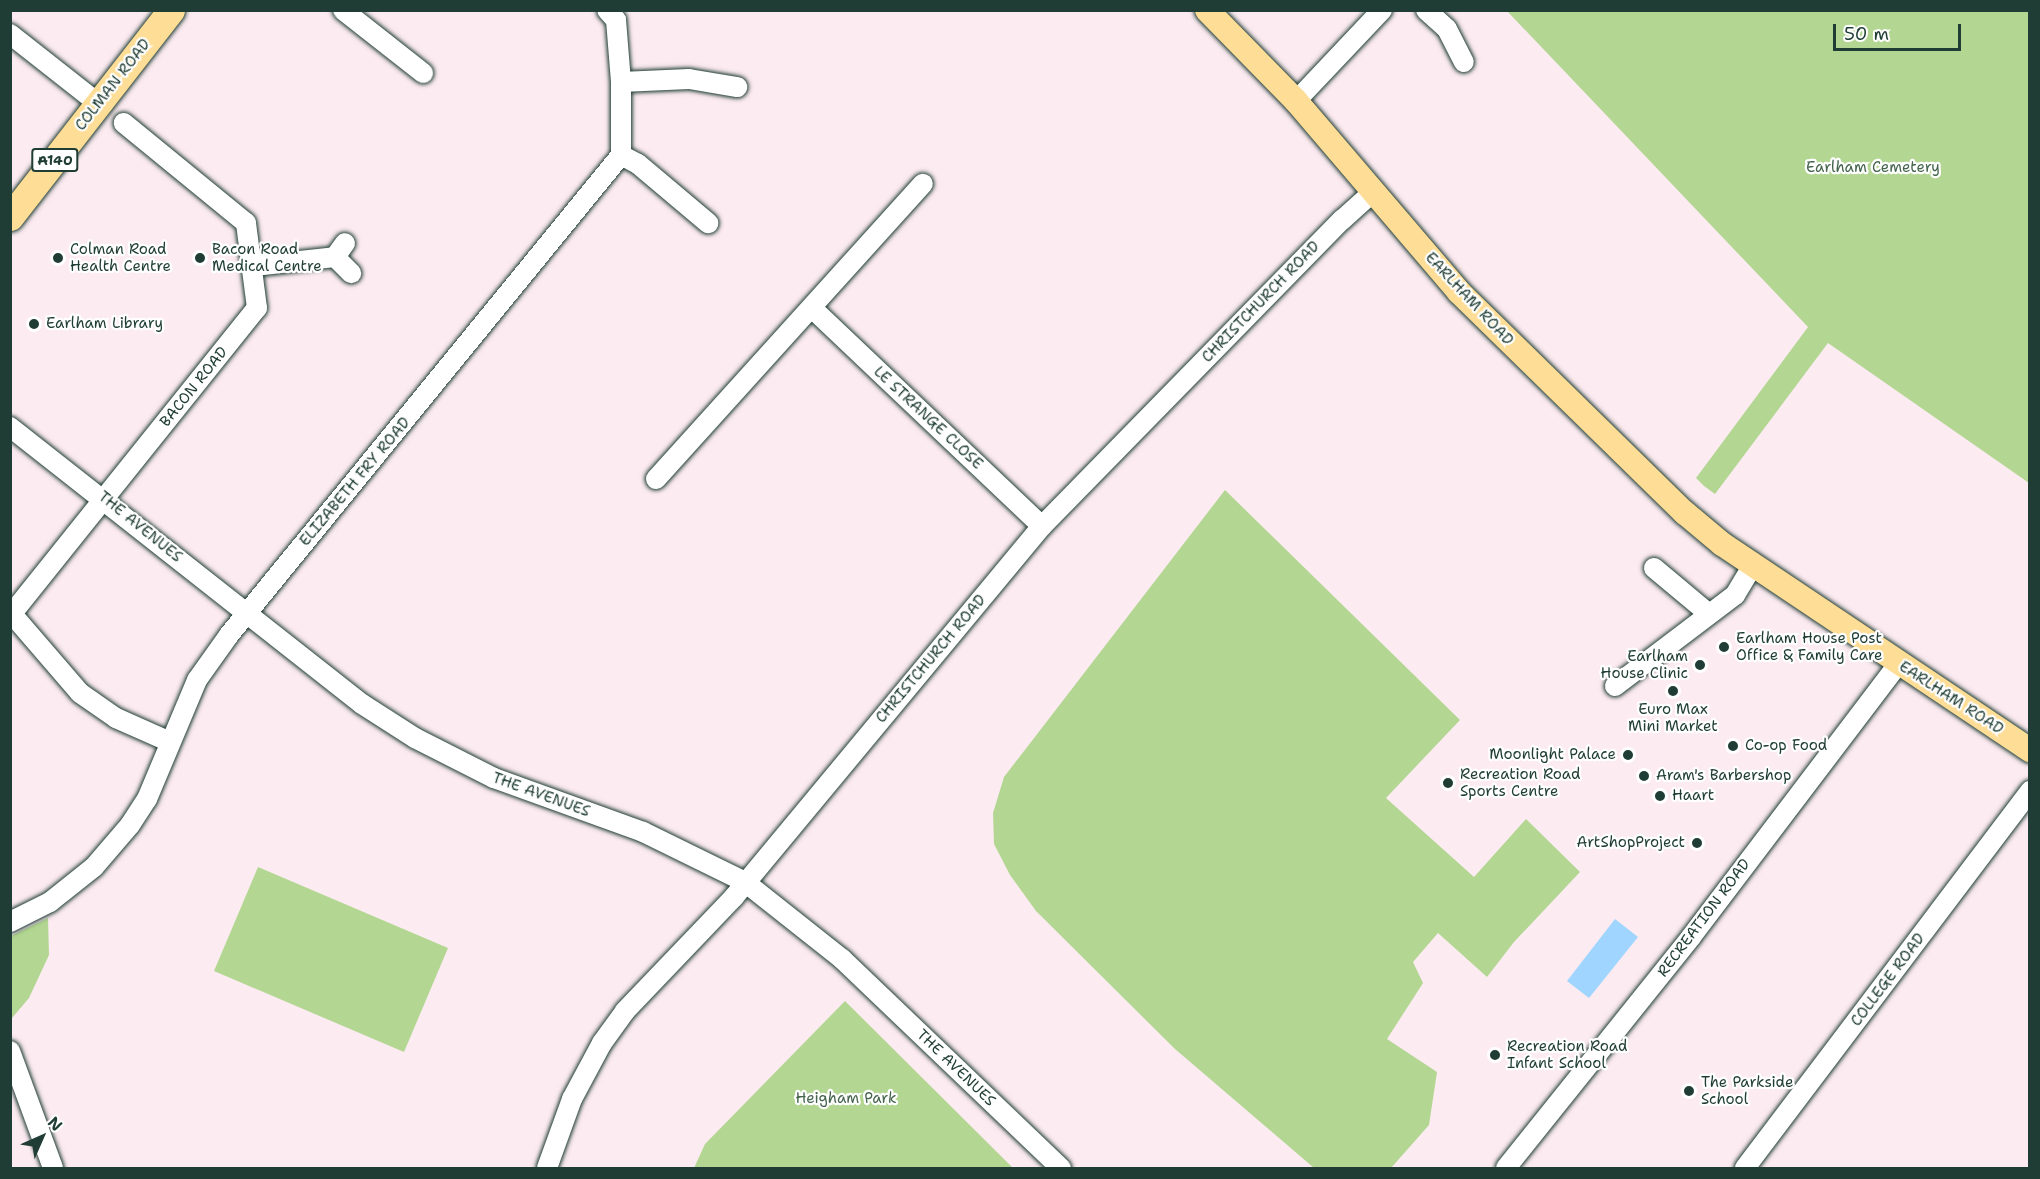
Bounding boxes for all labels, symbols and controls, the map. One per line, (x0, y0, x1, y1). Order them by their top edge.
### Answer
scale bar (1836, 12, 1964, 50)
text: 50 m (1844, 22, 1889, 46)
street label: COLMAN ROAD (72, 36, 154, 134)
road number: A140 (31, 149, 79, 171)
park label: Earlham Cemetery (1806, 159, 1940, 177)
street label: CHRISTCHURCH ROAD (1198, 238, 1324, 366)
place label: Colman Road Health Centre (70, 240, 171, 275)
place label: Bacon Road Medical Centre (212, 240, 322, 275)
street label: EARLHAM ROAD (1421, 249, 1517, 349)
marker: Colman Road Health Centre (51, 251, 65, 265)
marker: Bacon Road Medical Centre (193, 251, 207, 265)
place label: Earlham Library (46, 315, 163, 333)
marker: Earlham Library (27, 317, 41, 331)
street label: BACON ROAD (156, 343, 232, 431)
street label: LE STRANGE CLOSE (870, 363, 986, 473)
street label: ELIZABETH FRY ROAD (296, 414, 414, 550)
street label: THE AVENUES (95, 488, 185, 566)
street label: CHRISTCHURCH ROAD (872, 591, 990, 727)
place label: Earlham House Post Office & Family Care (1736, 629, 1883, 664)
marker: Earlham House Post Office & Family Care (1717, 640, 1731, 654)
place label: Earlham House Clinic (1601, 647, 1688, 682)
marker: Earlham House Clinic (1693, 658, 1707, 672)
street label: EARLHAM ROAD (1896, 658, 2006, 738)
marker: Euro Max Mini Market (1666, 684, 1680, 698)
place label: Euro Max Mini Market (1628, 700, 1718, 735)
place label: Co-op Food (1745, 737, 1827, 755)
marker: Co-op Food (1726, 739, 1740, 753)
place label: Moonlight Palace (1489, 746, 1616, 764)
marker: Moonlight Palace (1621, 748, 1635, 762)
place label: Recreation Road Sports Centre (1460, 765, 1581, 800)
place label: Aram's Barbershop (1656, 767, 1791, 785)
street label: THE AVENUES (490, 769, 592, 821)
marker: Aram's Barbershop (1637, 769, 1651, 783)
marker: Recreation Road Sports Centre (1441, 776, 1455, 790)
place label: Haart (1672, 787, 1714, 805)
marker: Haart (1653, 789, 1667, 803)
place label: ArtShopProject (1577, 834, 1685, 852)
marker: ArtShopProject (1690, 836, 1704, 850)
street label: RECREATION ROAD (1654, 856, 1754, 980)
street label: COLLEGE ROAD (1847, 930, 1929, 1030)
street label: THE AVENUES (913, 1026, 999, 1110)
place label: Recreation Road Infant School (1507, 1037, 1628, 1072)
marker: Recreation Road Infant School (1488, 1048, 1502, 1062)
place label: The Parkside School (1701, 1073, 1793, 1108)
marker: The Parkside School (1682, 1084, 1696, 1098)
park label: Heigham Park (795, 1090, 897, 1108)
north arrow (12, 1107, 72, 1167)
text: N (43, 1112, 67, 1136)

